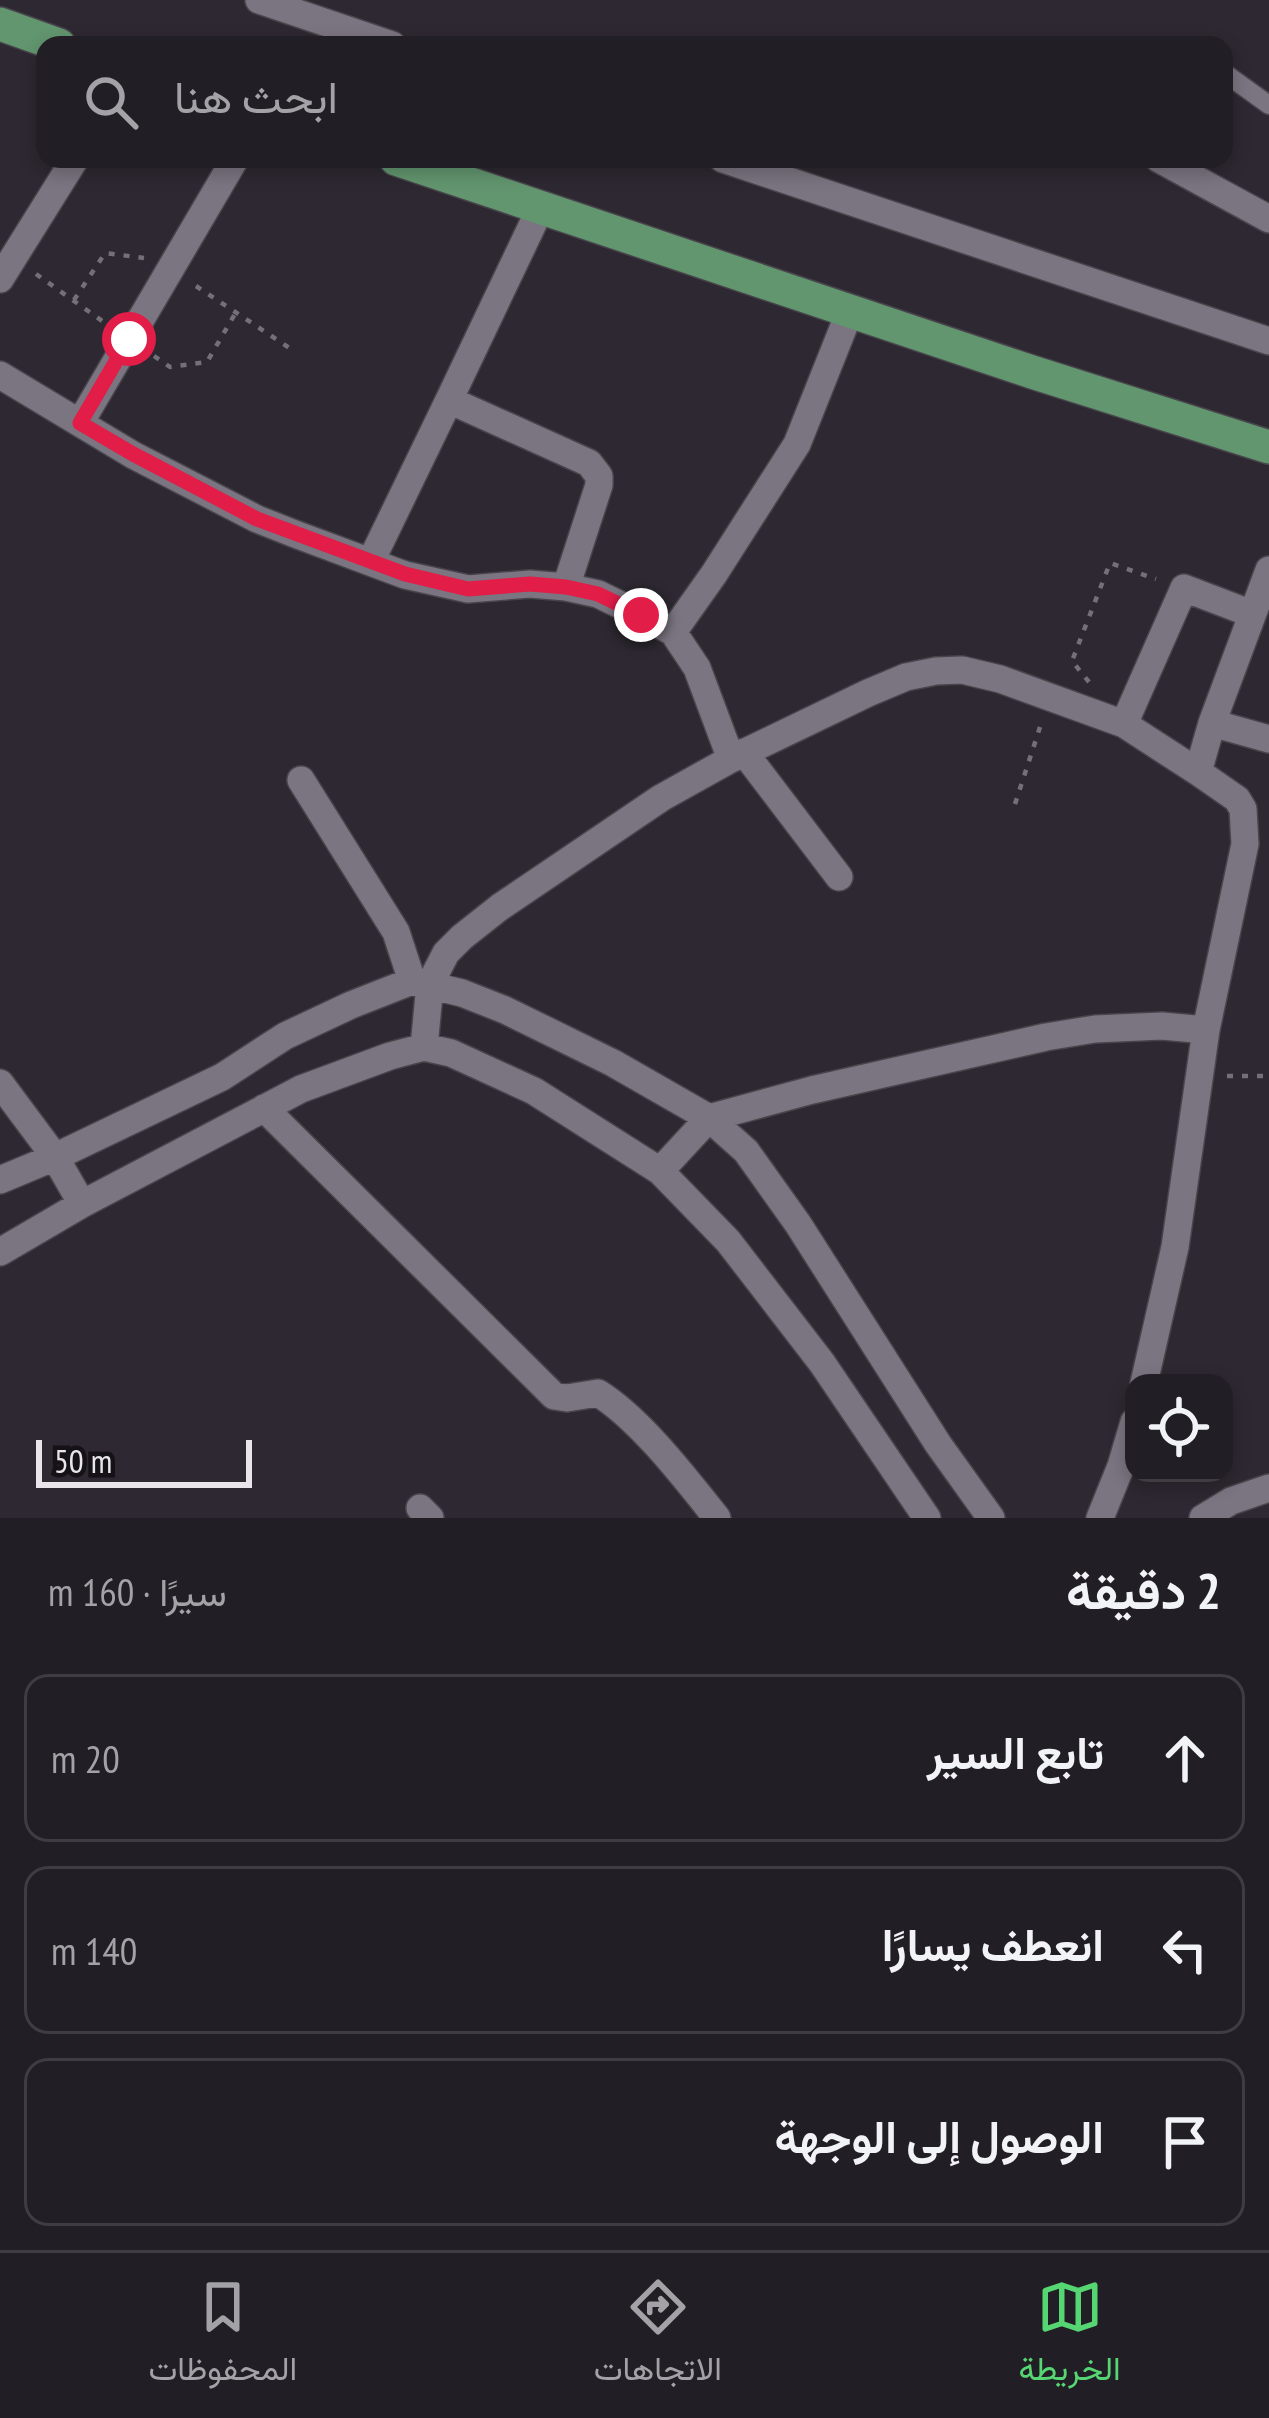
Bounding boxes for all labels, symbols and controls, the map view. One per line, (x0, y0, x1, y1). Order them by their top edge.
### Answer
search box (36, 36, 1233, 168)
text: ابحث هنا (174, 67, 338, 125)
icon: search (78, 69, 144, 135)
route start (102, 312, 156, 366)
route end (614, 588, 668, 642)
map controls (1125, 1374, 1233, 1482)
button: locate (1125, 1374, 1233, 1482)
scale bar (36, 1434, 252, 1487)
text: 50 m (54, 1439, 112, 1482)
text: 2 دقيقة (1066, 1557, 1221, 1623)
text: سيرًا · 160 m (48, 1566, 227, 1617)
text: تابع السير (927, 1723, 1104, 1781)
icon: ahead (1152, 1725, 1218, 1791)
text: 20 m (51, 1733, 120, 1784)
text: انعطف يسارًا (882, 1915, 1104, 1973)
icon: left (1152, 1917, 1218, 1983)
text: 140 m (51, 1925, 137, 1976)
text: الوصول إلى الوجهة (774, 2107, 1104, 2165)
icon: arrive (1152, 2109, 1218, 2175)
tab: المحفوظات (148, 2274, 297, 2398)
tab: الاتجاهات (594, 2274, 722, 2398)
tab: الخريطة (1019, 2274, 1121, 2398)

